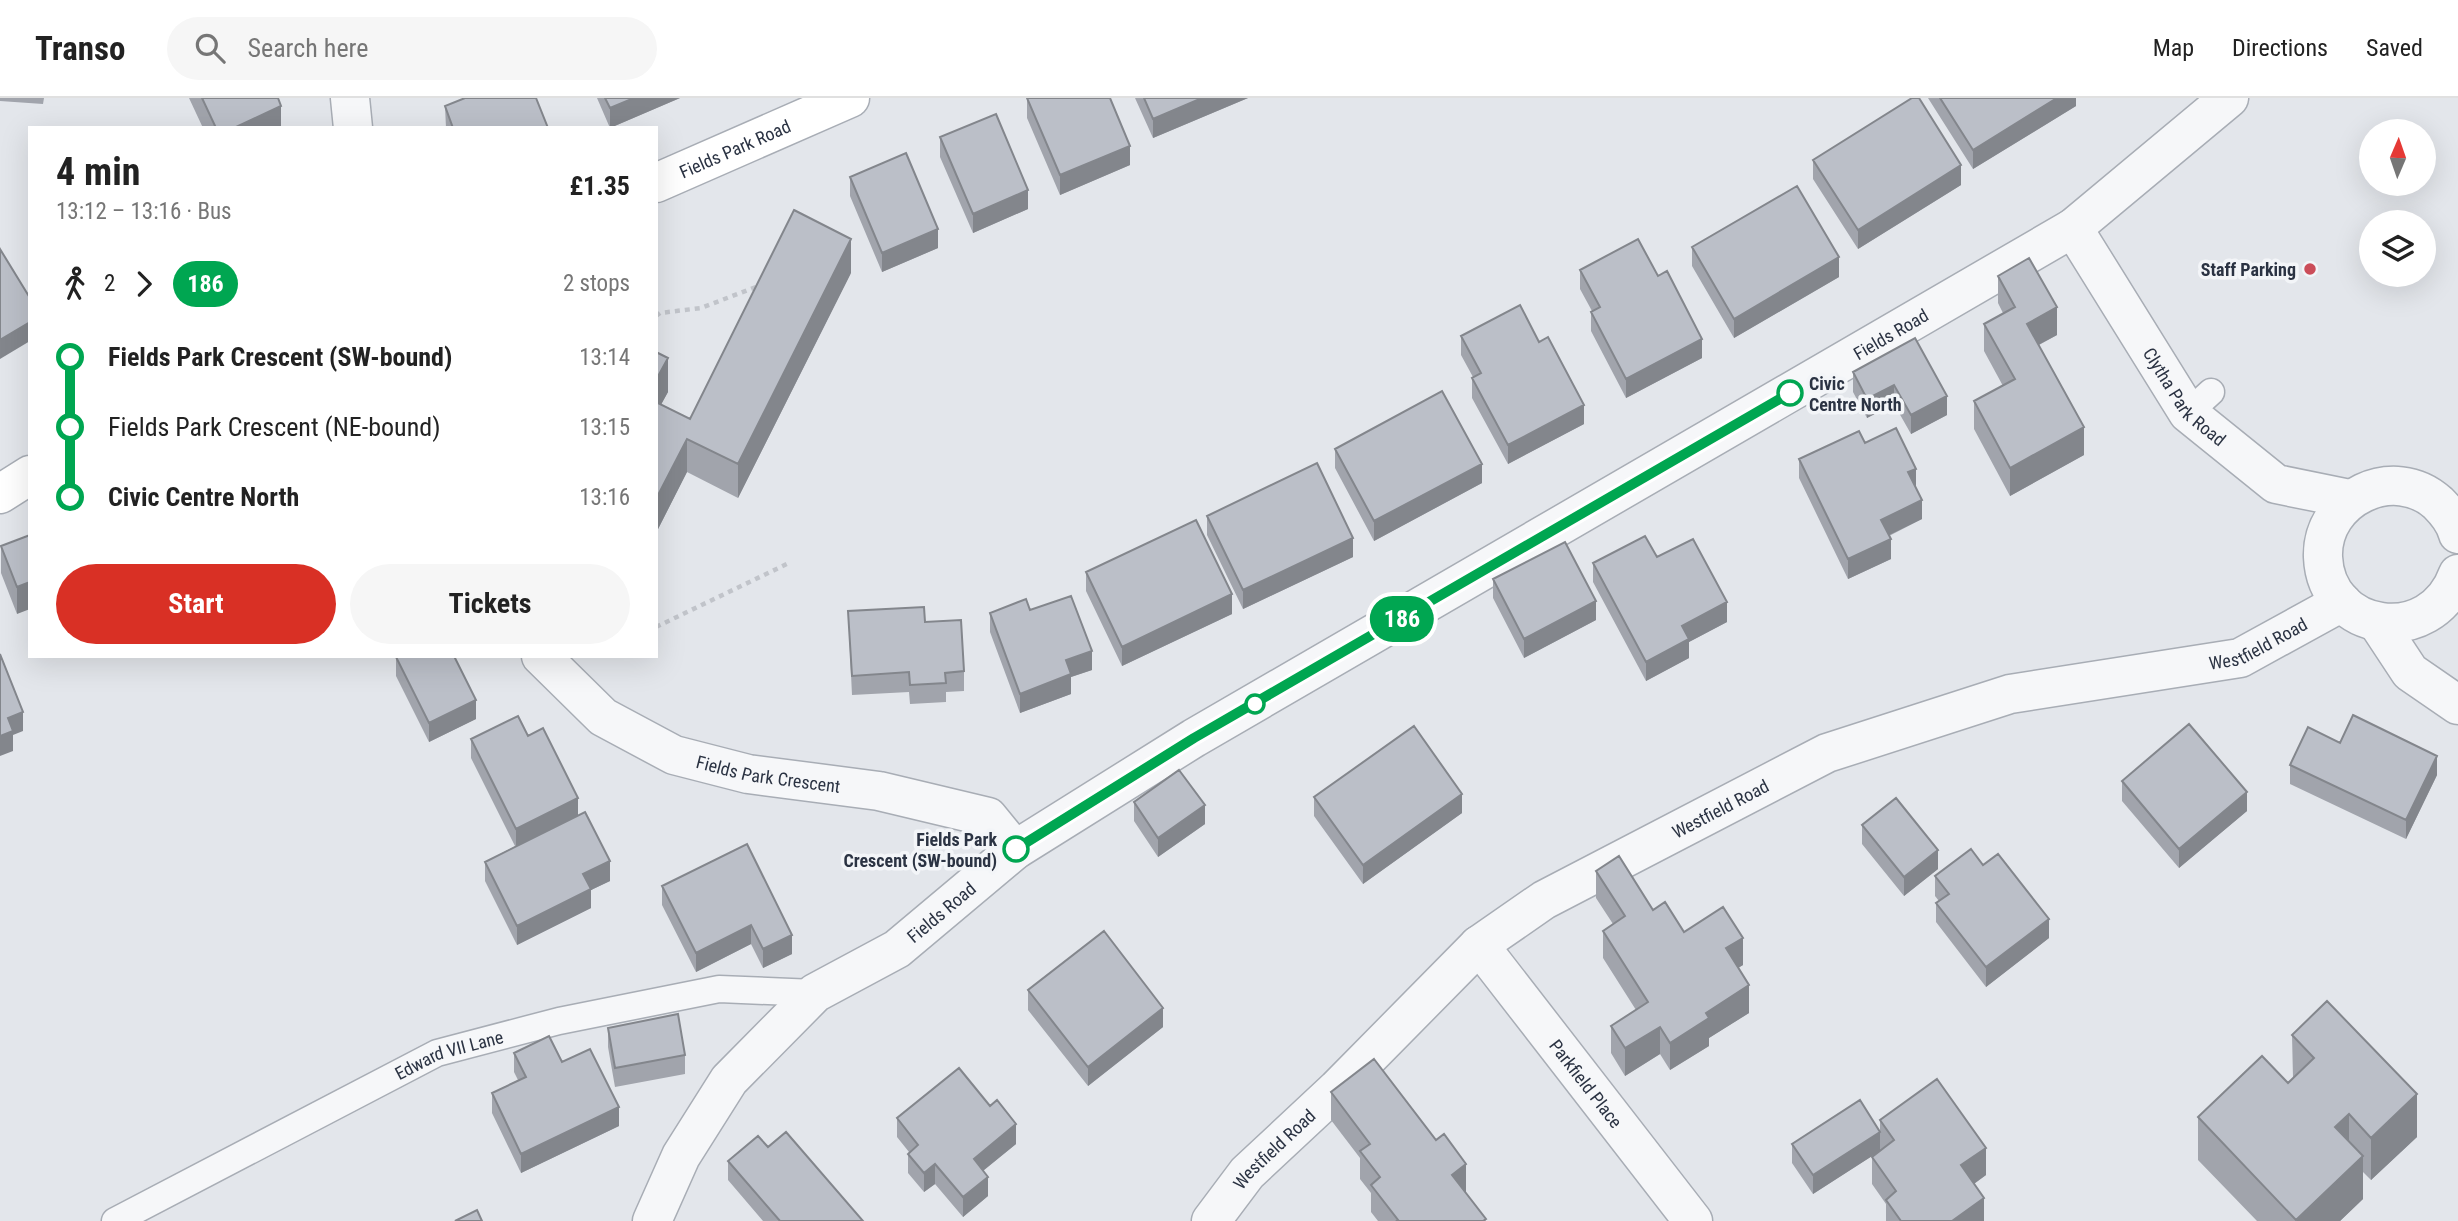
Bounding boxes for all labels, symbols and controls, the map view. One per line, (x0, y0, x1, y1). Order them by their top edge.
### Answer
search box (167, 17, 657, 80)
text: Transo (35, 29, 125, 68)
icon: search (191, 29, 229, 67)
text: Search here (247, 33, 368, 63)
text: Map (2153, 34, 2194, 62)
text: Directions (2232, 34, 2328, 62)
text: Saved (2366, 34, 2423, 62)
street label: Fields Park Road (676, 115, 794, 182)
north arrow (2359, 119, 2436, 196)
map controls (2359, 119, 2436, 287)
text: 4 min (56, 150, 140, 194)
text: £1.35 (569, 171, 630, 201)
text: 13:12 – 13:16 · Bus (56, 198, 232, 225)
button: layers (2359, 210, 2436, 287)
place label: Staff Parking (2201, 259, 2296, 280)
marker: Staff Parking (2302, 261, 2318, 277)
icon: walk (56, 265, 94, 303)
icon: forward (125, 265, 163, 303)
text: 2 (104, 270, 115, 297)
text: 186 (187, 270, 224, 298)
text: 2 stops (563, 270, 630, 297)
street label: Fields Road (1849, 304, 1932, 364)
text: Fields Park Crescent (SW-bound) (108, 342, 452, 372)
street label: Clytha Park Road (2139, 343, 2230, 450)
text: 13:14 (579, 344, 630, 371)
place label: Civic Centre North (1809, 373, 1902, 415)
marker: Civic Centre North (1777, 380, 1803, 406)
text: Fields Park Crescent (NE-bound) (108, 412, 440, 442)
text: 13:15 (579, 414, 630, 441)
text: Civic Centre North (108, 482, 299, 512)
text: 13:16 (579, 484, 630, 511)
button: Start (56, 564, 336, 644)
button: Tickets (350, 564, 630, 644)
line badge: 186 (1362, 596, 1442, 642)
text: 186 (1384, 605, 1420, 633)
street label: Westfield Road (2207, 613, 2311, 673)
unlabelled marker (1245, 694, 1265, 714)
street label: Fields Park Crescent (694, 751, 842, 796)
street label: Westfield Road (1668, 775, 1772, 842)
place label: Fields Park Crescent (SW-bound) (843, 829, 997, 872)
marker: Fields Park Crescent (SW-bound) (1003, 836, 1029, 862)
street label: Fields Road (903, 877, 980, 947)
street label: Edward VII Lane (391, 1026, 505, 1084)
street label: Parkfield Place (1545, 1035, 1627, 1132)
street label: Westfield Road (1228, 1105, 1319, 1193)

